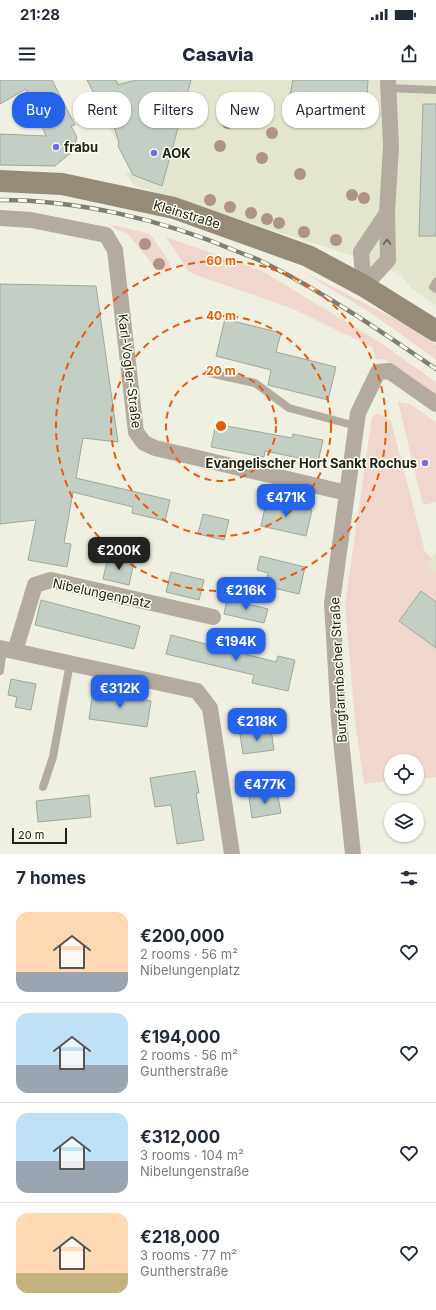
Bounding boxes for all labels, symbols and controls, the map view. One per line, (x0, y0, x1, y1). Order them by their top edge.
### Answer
text: 21:28 (20, 5, 60, 24)
icon: menu (16, 43, 38, 65)
icon: share (398, 43, 420, 65)
text: Casavia (182, 44, 254, 65)
chip: Buy (12, 92, 65, 128)
chip: Rent (73, 92, 131, 128)
chip: Filters (139, 92, 208, 128)
chip: New (216, 92, 274, 128)
chip: Apartment (282, 92, 379, 128)
place label: frabu (64, 139, 98, 155)
marker: frabu (51, 142, 61, 152)
place label: AOK (162, 145, 191, 161)
marker: AOK (149, 148, 159, 158)
street label: Kleinstraße (152, 196, 222, 232)
one-way arrow (383, 239, 391, 245)
text: 60 m (206, 253, 236, 268)
text: 40 m (206, 308, 236, 323)
street label: Karl-Vogler-Straße (115, 313, 145, 429)
text: 20 m (206, 363, 236, 378)
centre of rings (214, 419, 228, 433)
place label: Evangelischer Hort Sankt Rochus (206, 455, 417, 471)
marker: Evangelischer Hort Sankt Rochus (420, 458, 430, 468)
pin: €471K (258, 484, 314, 518)
text: €471K (266, 489, 306, 505)
pin: €200K (91, 537, 147, 571)
text: €200K (97, 542, 141, 558)
street label: Nibelungenplatz (51, 575, 153, 611)
pin: €216K (218, 577, 274, 611)
text: €216K (226, 582, 266, 598)
street label: Burgfarrnbacher Straße (326, 597, 350, 743)
pin: €194K (208, 628, 264, 662)
text: €194K (215, 633, 257, 649)
pin: €312K (92, 675, 148, 709)
text: €312K (100, 680, 140, 696)
pin: €218K (229, 708, 285, 742)
text: €218K (237, 713, 277, 729)
map controls (384, 754, 424, 842)
button: locate (384, 754, 424, 794)
pin: €477K (237, 771, 293, 805)
text: €477K (244, 776, 286, 792)
button: layers (384, 802, 424, 842)
scale bar (12, 826, 67, 845)
text: 20 m (18, 828, 44, 842)
icon: filters (398, 867, 420, 889)
text: 7 homes (16, 868, 86, 888)
text: €200,000 (140, 926, 224, 946)
icon: home (48, 928, 96, 976)
icon: heart (398, 941, 420, 963)
text: 2 rooms · 56 m² (140, 946, 238, 962)
text: Nibelungenplatz (140, 962, 240, 978)
text: €194,000 (140, 1027, 221, 1047)
icon: home (48, 1029, 96, 1077)
icon: heart (398, 1042, 420, 1064)
text: 2 rooms · 56 m² (140, 1047, 238, 1063)
text: Guntherstraße (140, 1063, 228, 1079)
text: €312,000 (140, 1127, 220, 1147)
icon: home (48, 1129, 96, 1177)
icon: heart (398, 1142, 420, 1164)
text: 3 rooms · 104 m² (140, 1147, 244, 1163)
text: Nibelungenstraße (140, 1163, 249, 1179)
text: €218,000 (140, 1227, 220, 1247)
icon: home (48, 1229, 96, 1277)
icon: heart (398, 1242, 420, 1264)
text: 3 rooms · 77 m² (140, 1247, 237, 1263)
text: Guntherstraße (140, 1263, 228, 1279)

